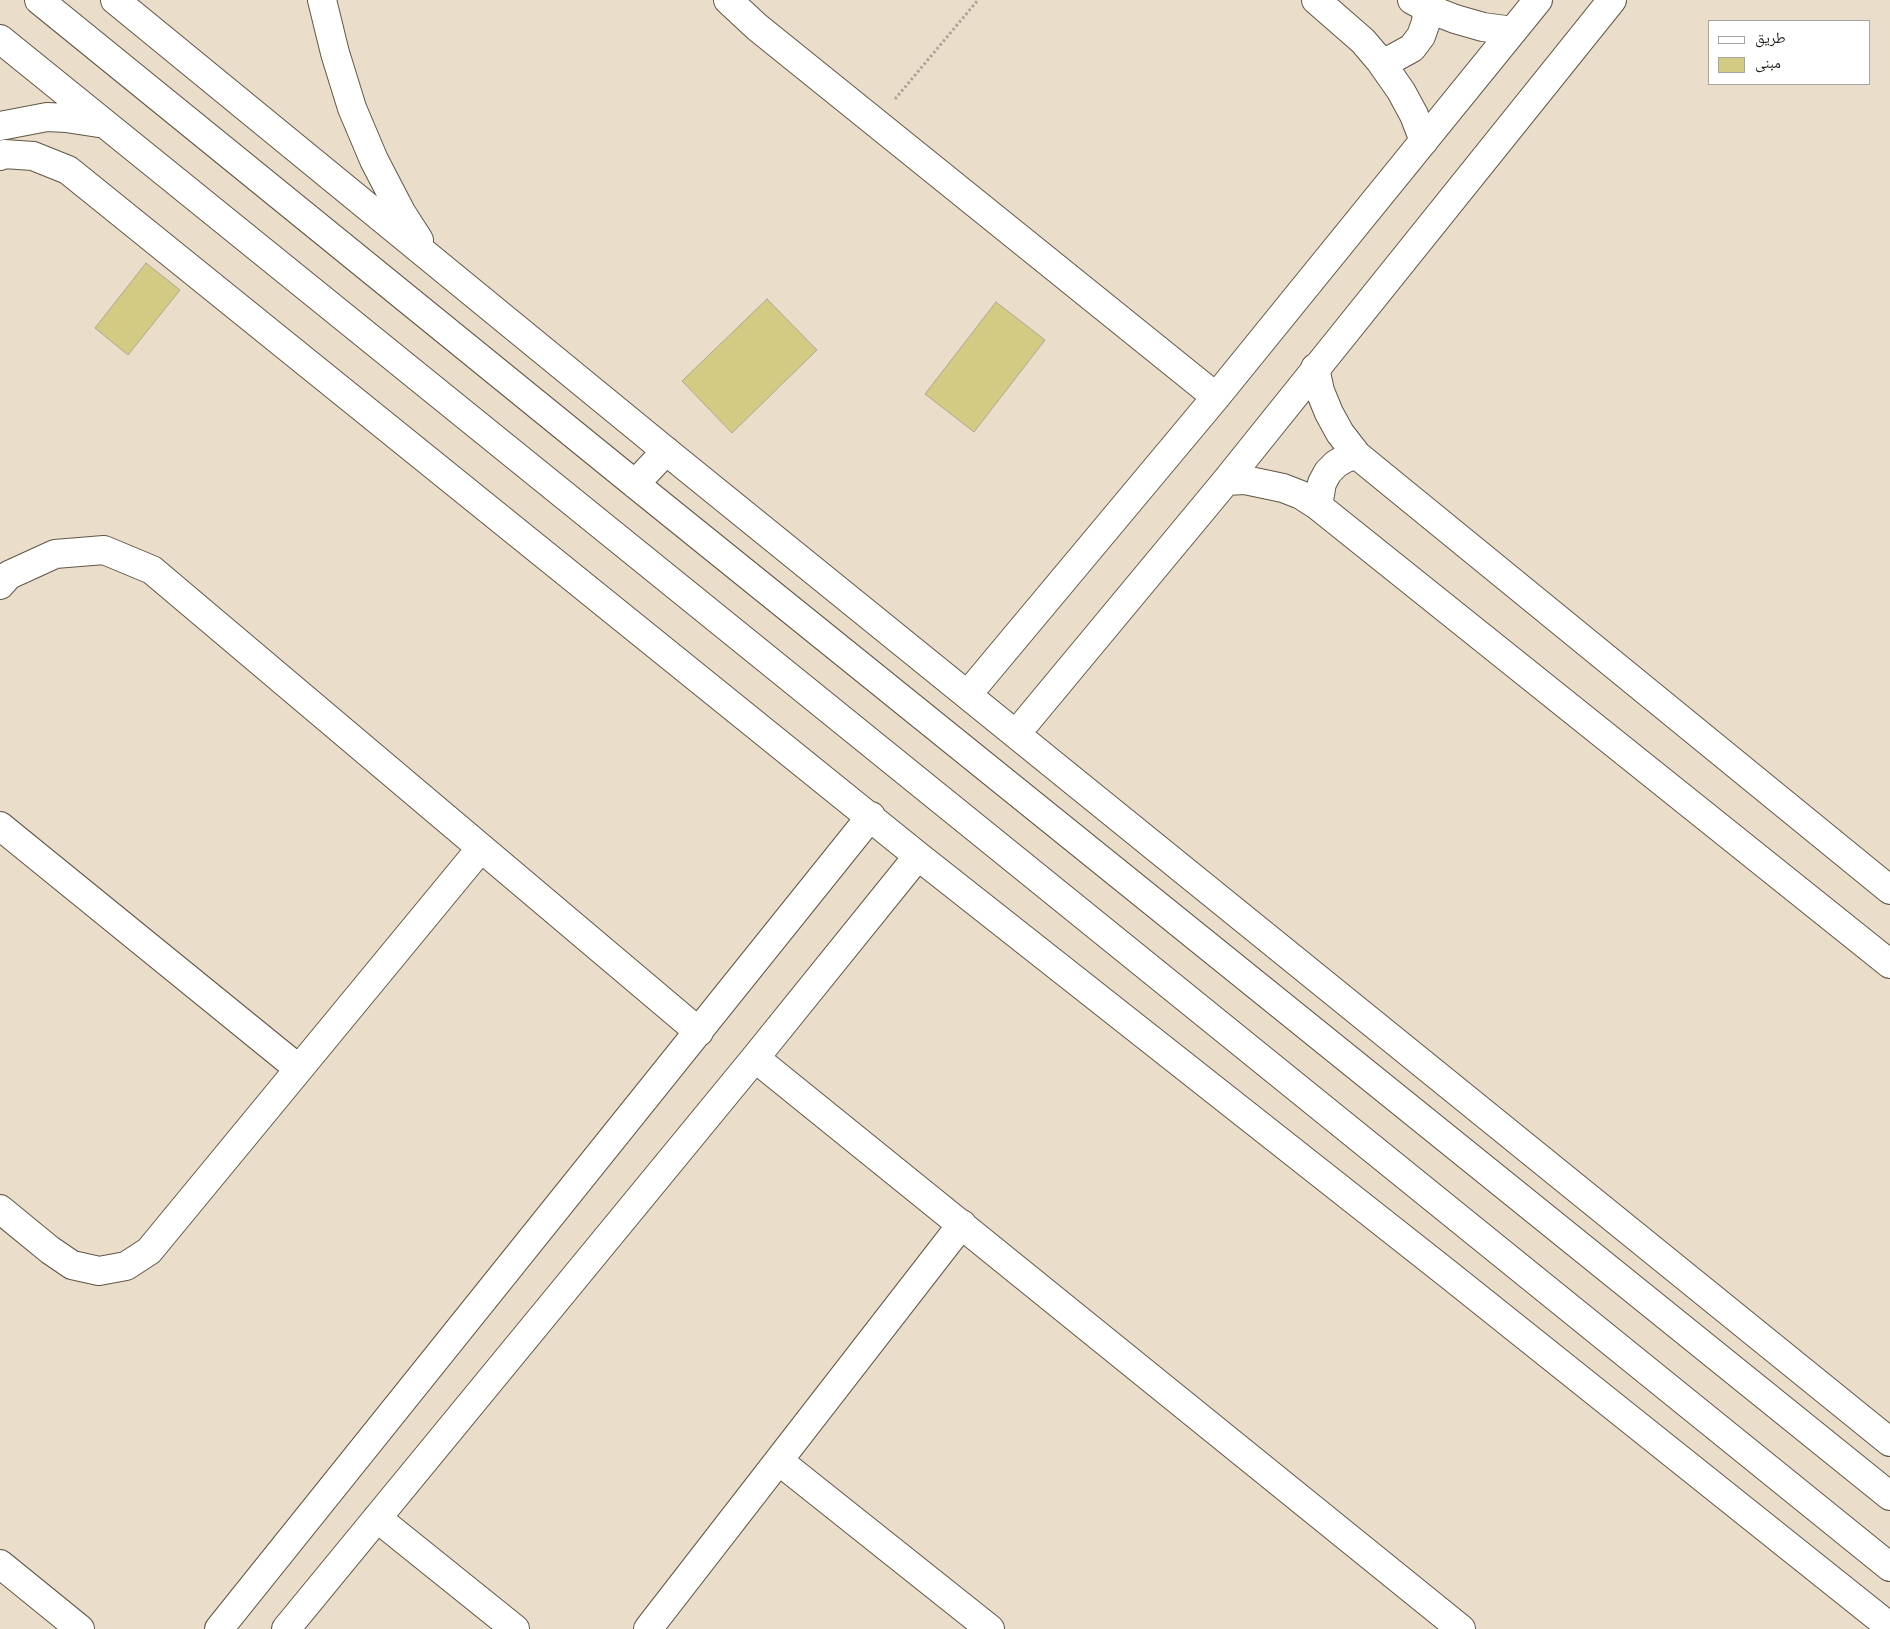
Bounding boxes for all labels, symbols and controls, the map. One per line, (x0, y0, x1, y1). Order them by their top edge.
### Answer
legend (1708, 20, 1870, 85)
text: طريق (1755, 28, 1786, 47)
text: مبنى (1755, 53, 1781, 72)

